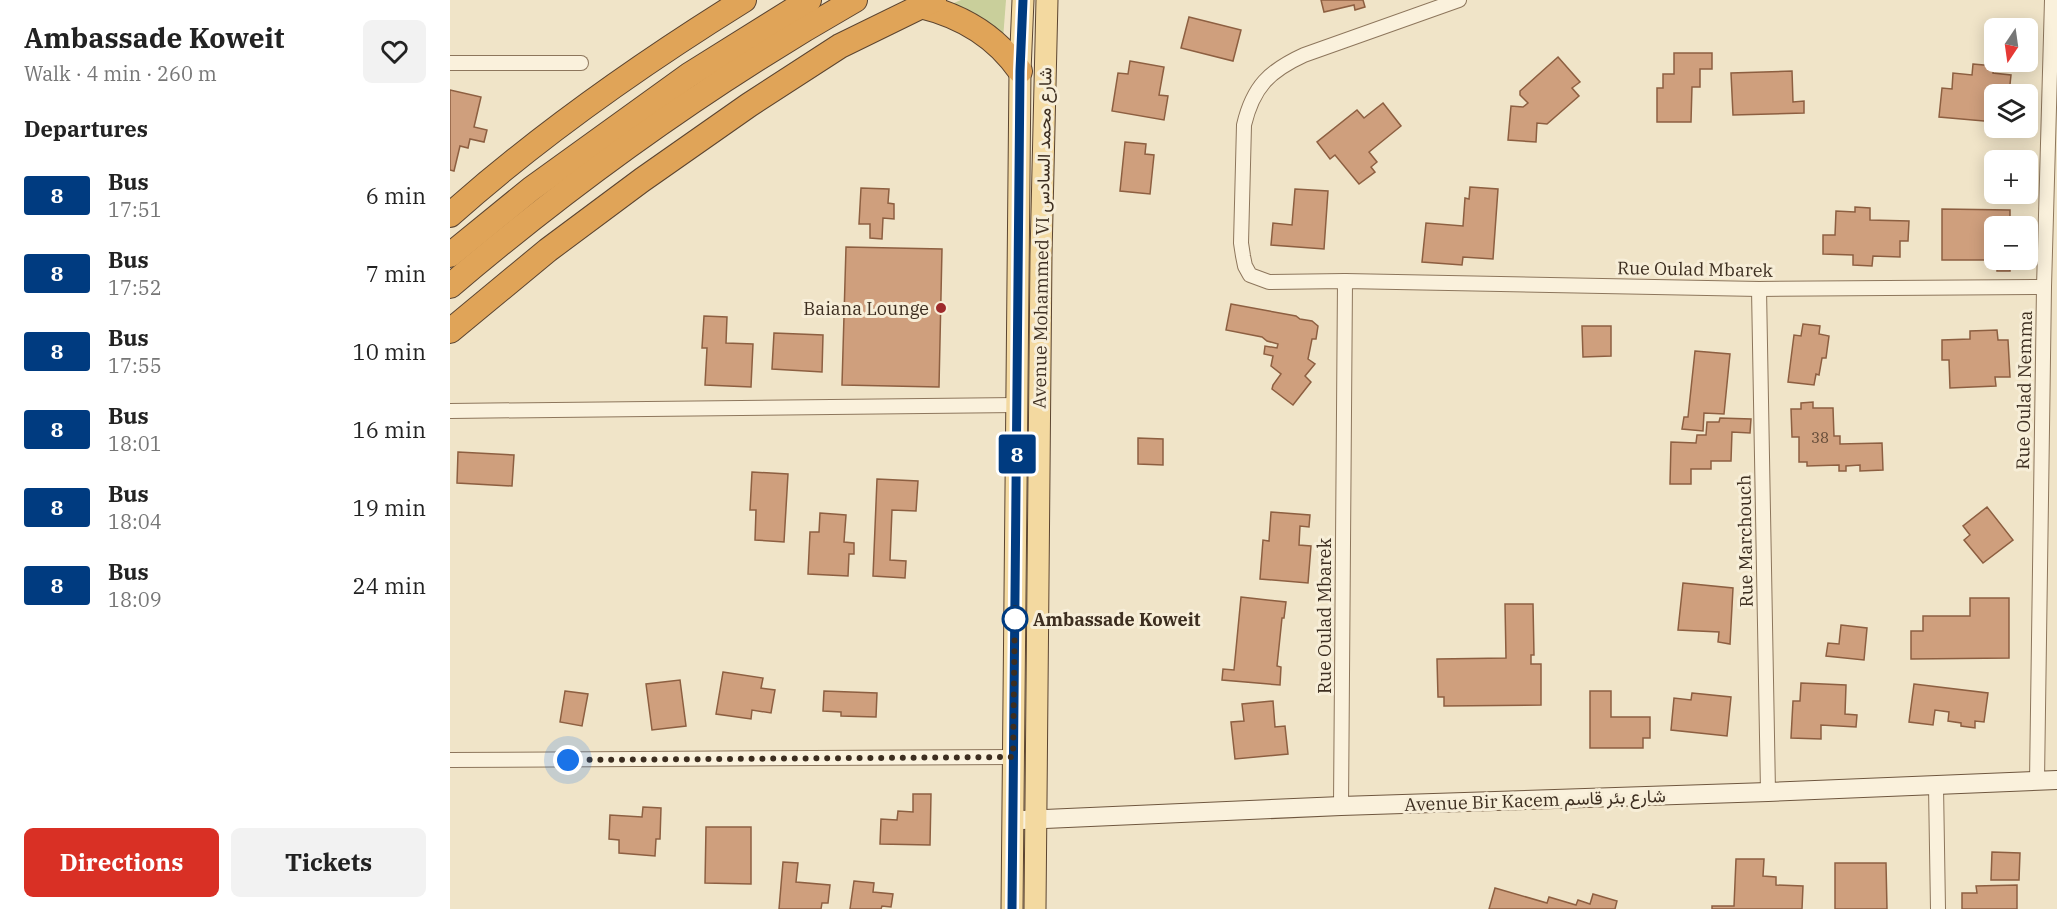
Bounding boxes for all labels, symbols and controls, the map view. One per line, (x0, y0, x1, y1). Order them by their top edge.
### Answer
north arrow (1984, 18, 2038, 72)
map controls (1984, 18, 2038, 270)
text: Ambassade Koweit (24, 19, 284, 56)
button: heart (363, 20, 426, 83)
text: Walk · 4 min · 260 m (24, 60, 217, 87)
street label: Avenue Mohammed VI شارع محمد السادس (1028, 67, 1057, 409)
button: layers (1984, 84, 2038, 138)
text: Departures (24, 114, 148, 143)
button: + (1984, 150, 2038, 204)
text: Bus (108, 167, 149, 196)
text: 8 (51, 181, 63, 209)
text: 6 min (366, 181, 426, 210)
text: 17:51 (108, 196, 162, 223)
button: − (1984, 216, 2038, 270)
text: Bus (108, 245, 149, 274)
street label: Rue Oulad Mbarek (1617, 256, 1774, 282)
text: 8 (51, 259, 63, 287)
text: 7 min (366, 259, 426, 288)
text: 17:52 (108, 274, 162, 301)
place label: Baiana Lounge (803, 297, 929, 320)
marker: Baiana Lounge (934, 301, 948, 315)
street label: Rue Oulad Nemma (2011, 310, 2037, 470)
text: Bus (108, 323, 149, 352)
text: 8 (51, 337, 63, 365)
text: 10 min (353, 337, 426, 366)
text: 17:55 (108, 352, 162, 379)
text: Bus (108, 401, 149, 430)
text: 8 (51, 415, 63, 443)
text: 16 min (353, 415, 426, 444)
house number: 38 (1811, 428, 1829, 447)
text: 18:01 (108, 430, 162, 457)
line badge: 8 (998, 434, 1036, 474)
text: 8 (1011, 440, 1023, 468)
street label: Rue Marchouch (1732, 474, 1758, 608)
text: Bus (108, 479, 149, 508)
text: 8 (51, 493, 63, 521)
text: 19 min (353, 493, 426, 522)
text: 18:04 (108, 508, 162, 535)
street label: Rue Oulad Mbarek (1313, 538, 1336, 694)
text: Bus (108, 557, 149, 586)
text: 8 (51, 571, 63, 599)
text: 24 min (353, 571, 426, 600)
text: 18:09 (108, 586, 162, 613)
marker: Ambassade Koweit (1002, 606, 1028, 632)
place label: Ambassade Koweit (1033, 608, 1201, 631)
your location (553, 745, 583, 775)
street label: Avenue Bir Kacem شارع بئر قاسم (1404, 784, 1666, 817)
button: Directions (24, 828, 219, 897)
button: Tickets (231, 828, 426, 897)

